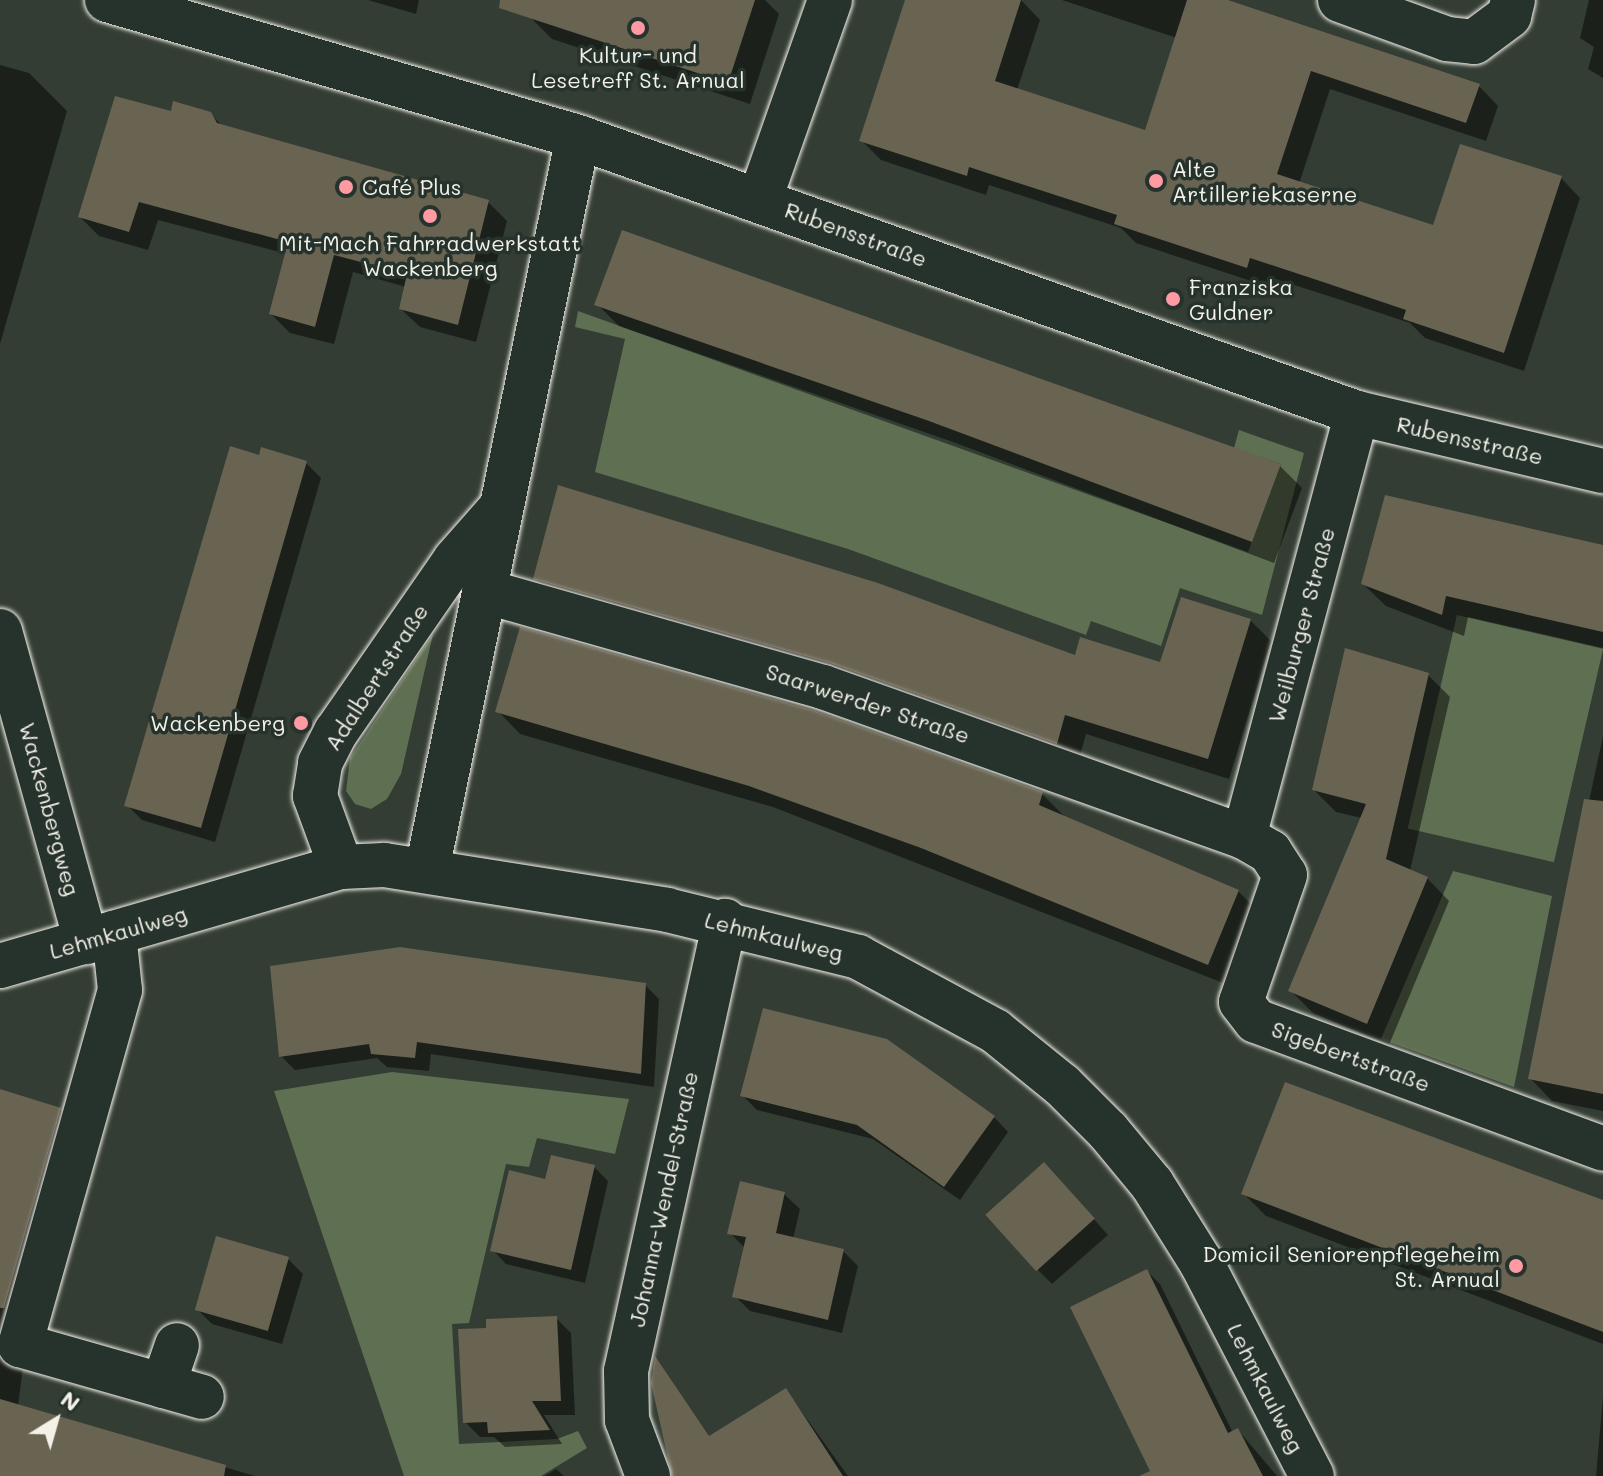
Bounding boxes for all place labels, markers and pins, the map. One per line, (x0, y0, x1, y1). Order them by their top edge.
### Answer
marker: Kultur- und Lesetreff St. Arnual (629, 19, 647, 37)
place label: Kultur- und Lesetreff St. Arnual (531, 41, 745, 92)
place label: Alte Artilleriekaserne (1172, 155, 1357, 206)
marker: Alte Artilleriekaserne (1147, 172, 1165, 190)
place label: Café Plus (362, 174, 461, 200)
marker: Café Plus (337, 178, 355, 196)
marker: Mit-Mach Fahrradwerkstatt Wackenberg (421, 207, 439, 225)
place label: Mit-Mach Fahrradwerkstatt Wackenberg (279, 229, 581, 280)
place label: Franziska Guldner (1189, 273, 1293, 324)
marker: Franziska Guldner (1164, 290, 1182, 308)
place label: Wackenberg (150, 710, 285, 736)
marker: Wackenberg (292, 714, 310, 732)
place label: Domicil Seniorenpflegeheim St. Arnual (1203, 1240, 1500, 1292)
marker: Domicil Seniorenpflegeheim St. Arnual (1507, 1257, 1525, 1275)

